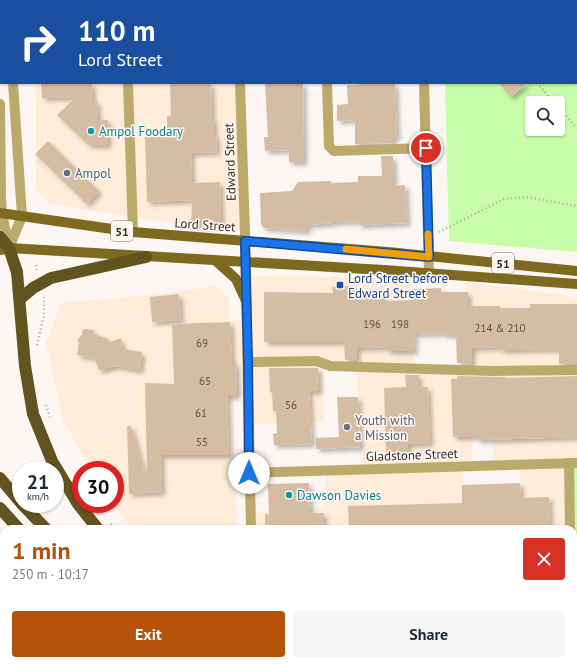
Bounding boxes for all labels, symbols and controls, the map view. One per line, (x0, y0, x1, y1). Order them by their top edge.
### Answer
text: 110 m (78, 12, 155, 49)
icon: right (12, 16, 64, 68)
text: Lord Street (78, 48, 162, 71)
map controls (525, 96, 565, 136)
button: search (525, 96, 565, 136)
street label: Edward Street (220, 122, 240, 201)
place label: Ampol Foodary (99, 123, 183, 140)
marker: Ampol Foodary (86, 126, 96, 136)
pin (409, 131, 443, 165)
icon: arrive (415, 137, 437, 159)
place label: Ampol (75, 165, 111, 182)
marker: Ampol (62, 168, 72, 178)
street label: Lord Street (174, 214, 237, 236)
road number: 51 (111, 221, 133, 241)
road number: 51 (492, 253, 514, 273)
place label: Lord Street before Edward Street (348, 270, 448, 302)
marker: Lord Street before Edward Street (335, 280, 345, 290)
house number: 196 (363, 317, 381, 331)
house number: 198 (391, 317, 409, 331)
house number: 214 & 210 (475, 321, 525, 335)
house number: 69 (196, 336, 208, 350)
house number: 65 (199, 374, 211, 388)
house number: 56 (285, 398, 297, 412)
house number: 61 (195, 406, 207, 420)
place label: Youth with a Mission (355, 412, 415, 444)
marker: Youth with a Mission (342, 422, 352, 432)
house number: 55 (196, 435, 208, 449)
street label: Gladstone Street (366, 445, 459, 465)
position arrow (228, 452, 270, 494)
speed limit sign: 30 (72, 461, 124, 513)
text: 21 (27, 469, 49, 495)
place label: Dawson Davies (297, 487, 381, 504)
text: km/h (27, 490, 49, 503)
marker: Dawson Davies (284, 490, 294, 500)
text: 1 min (12, 535, 71, 566)
button: close (523, 538, 565, 580)
text: 250 m · 10:17 (12, 566, 89, 583)
button: Exit (12, 611, 285, 657)
button: Share (293, 611, 565, 657)

